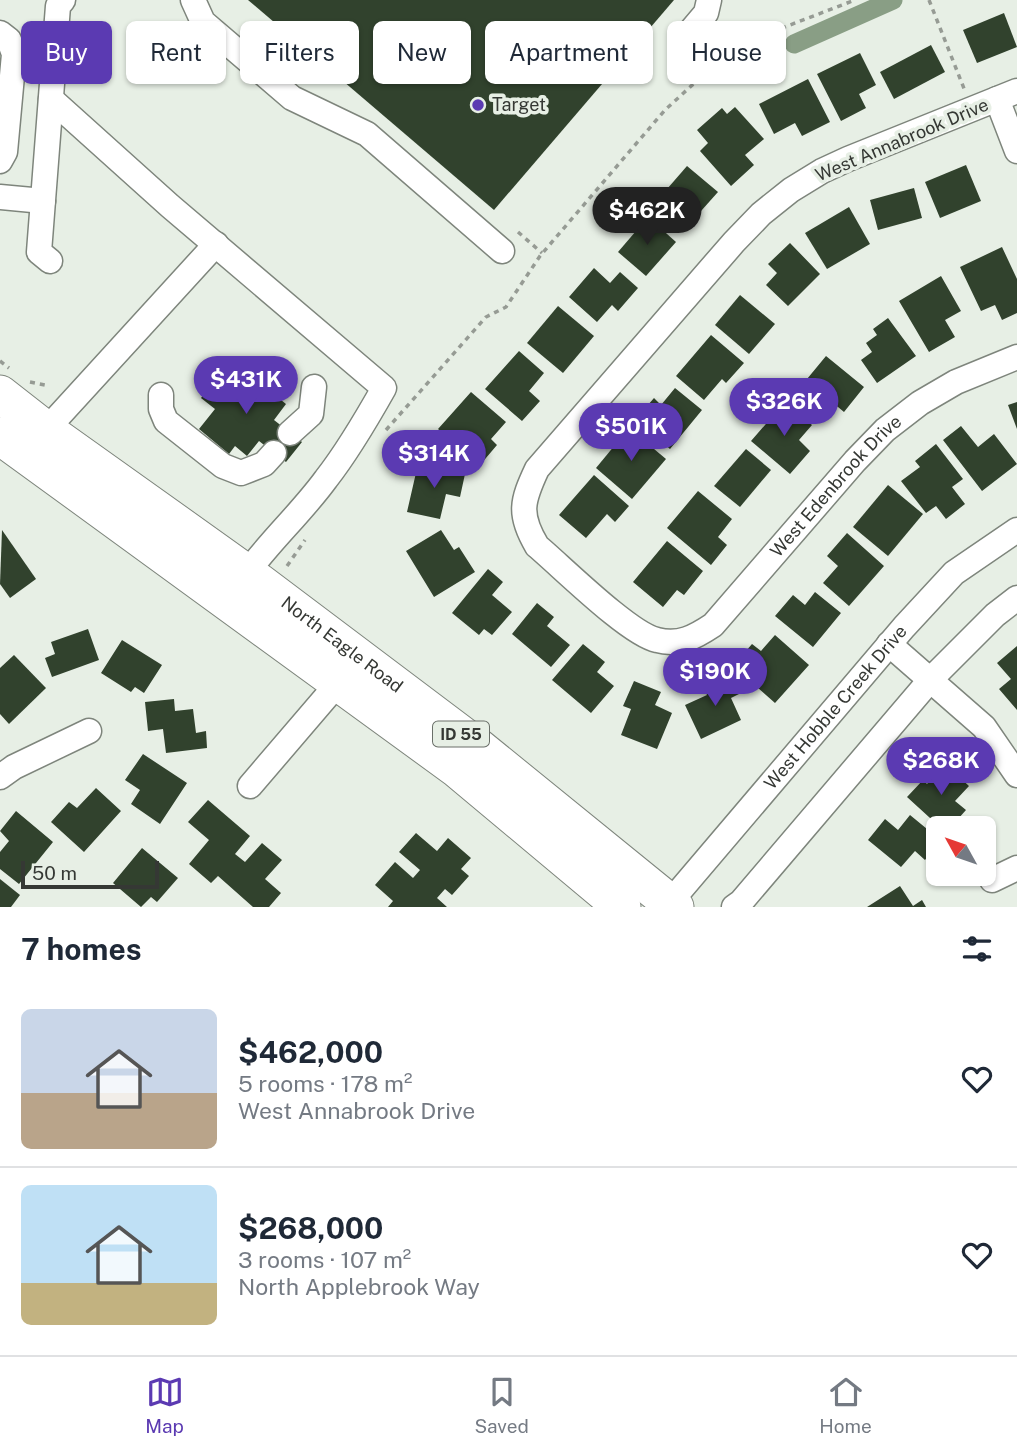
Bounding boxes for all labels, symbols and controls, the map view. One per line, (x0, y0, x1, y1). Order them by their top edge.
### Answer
chip: Buy (21, 21, 112, 84)
chip: Rent (126, 21, 226, 84)
chip: Filters (240, 21, 359, 84)
chip: New (373, 21, 471, 84)
chip: Apartment (485, 21, 653, 84)
chip: House (667, 21, 786, 84)
place label: Target (492, 94, 546, 115)
street label: West Annabrook Drive (812, 94, 991, 186)
marker: Target (470, 97, 486, 113)
pin: $462K (598, 188, 696, 247)
text: $462K (608, 196, 686, 223)
pin: $431K (197, 356, 295, 416)
text: $431K (210, 365, 282, 392)
pin: $326K (735, 378, 833, 438)
text: $326K (745, 387, 823, 414)
pin: $501K (582, 404, 680, 463)
street label: West Edenbrook Drive (766, 410, 905, 561)
text: $501K (595, 412, 667, 439)
pin: $314K (385, 430, 483, 490)
text: $314K (398, 439, 470, 466)
street label: North Eagle Road (277, 592, 407, 697)
street label: West Hobble Creek Drive (760, 621, 911, 793)
pin: $190K (666, 648, 764, 708)
text: $190K (679, 657, 751, 684)
road number: ID 55 (433, 722, 489, 747)
pin: $268K (892, 738, 990, 797)
text: $268K (902, 746, 980, 773)
north arrow (926, 816, 996, 886)
map controls (926, 816, 996, 886)
scale bar (21, 858, 159, 890)
text: 50 m (32, 862, 77, 884)
icon: filters (958, 930, 996, 968)
text: 7 homes (21, 931, 142, 967)
text: $462,000 (238, 1034, 383, 1070)
icon: home (77, 1037, 161, 1121)
icon: heart (958, 1060, 996, 1098)
text: 5 rooms · 178 m² (238, 1070, 412, 1097)
text: West Annabrook Drive (238, 1097, 475, 1124)
text: $268,000 (238, 1210, 383, 1246)
icon: home (77, 1213, 161, 1297)
icon: heart (958, 1236, 996, 1274)
text: 3 rooms · 107 m² (238, 1246, 411, 1273)
text: North Applebrook Way (238, 1273, 480, 1300)
tab: Map (145, 1373, 184, 1437)
tab: Saved (474, 1373, 529, 1437)
tab: Home (819, 1373, 872, 1437)

